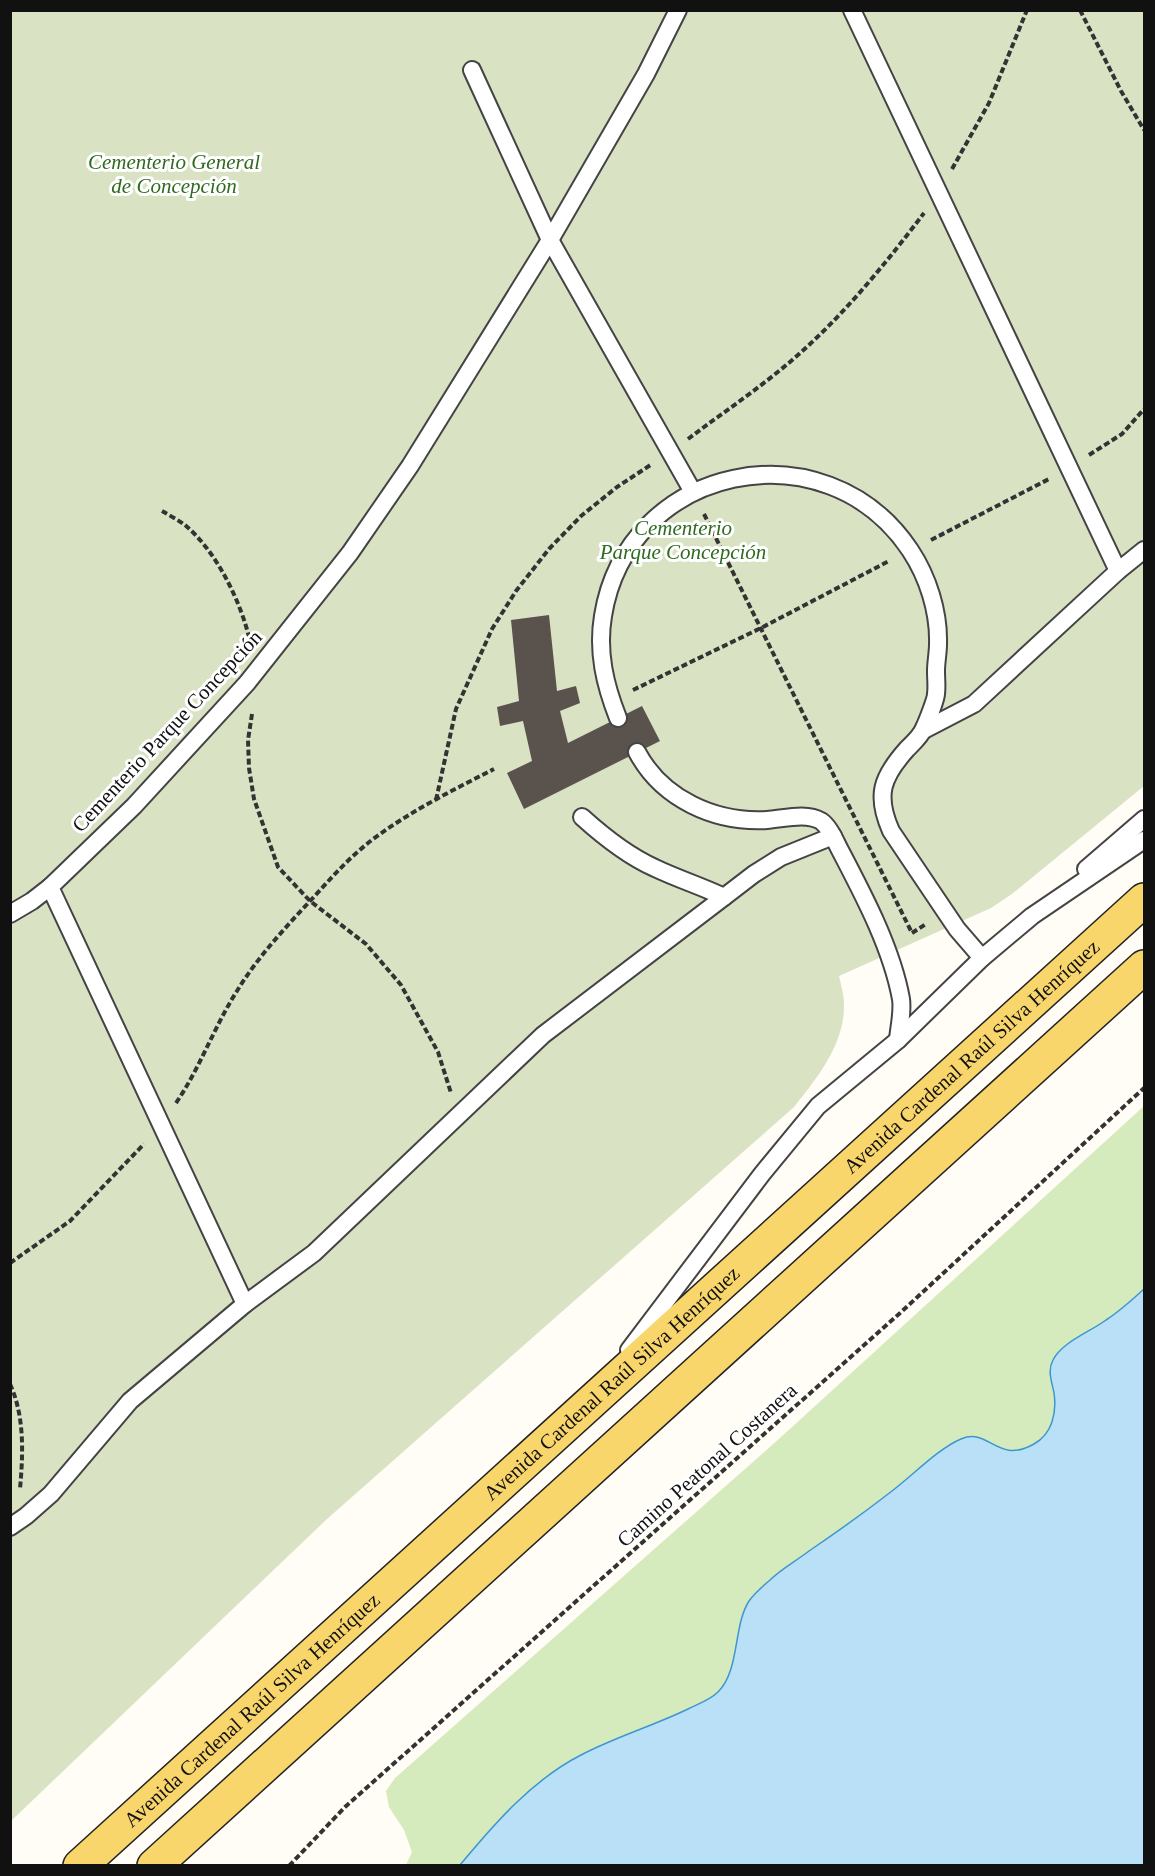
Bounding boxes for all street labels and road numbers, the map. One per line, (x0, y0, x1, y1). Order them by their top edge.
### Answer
street label: Cementerio Parque Concepción (67, 625, 267, 837)
street label: Avenida Cardenal Raúl Silva Henríquez (839, 935, 1104, 1179)
street label: Avenida Cardenal Raúl Silva Henríquez (479, 1261, 744, 1505)
street label: Camino Peatonal Costanera (612, 1378, 802, 1552)
street label: Avenida Cardenal Raúl Silva Henríquez (119, 1588, 385, 1832)

